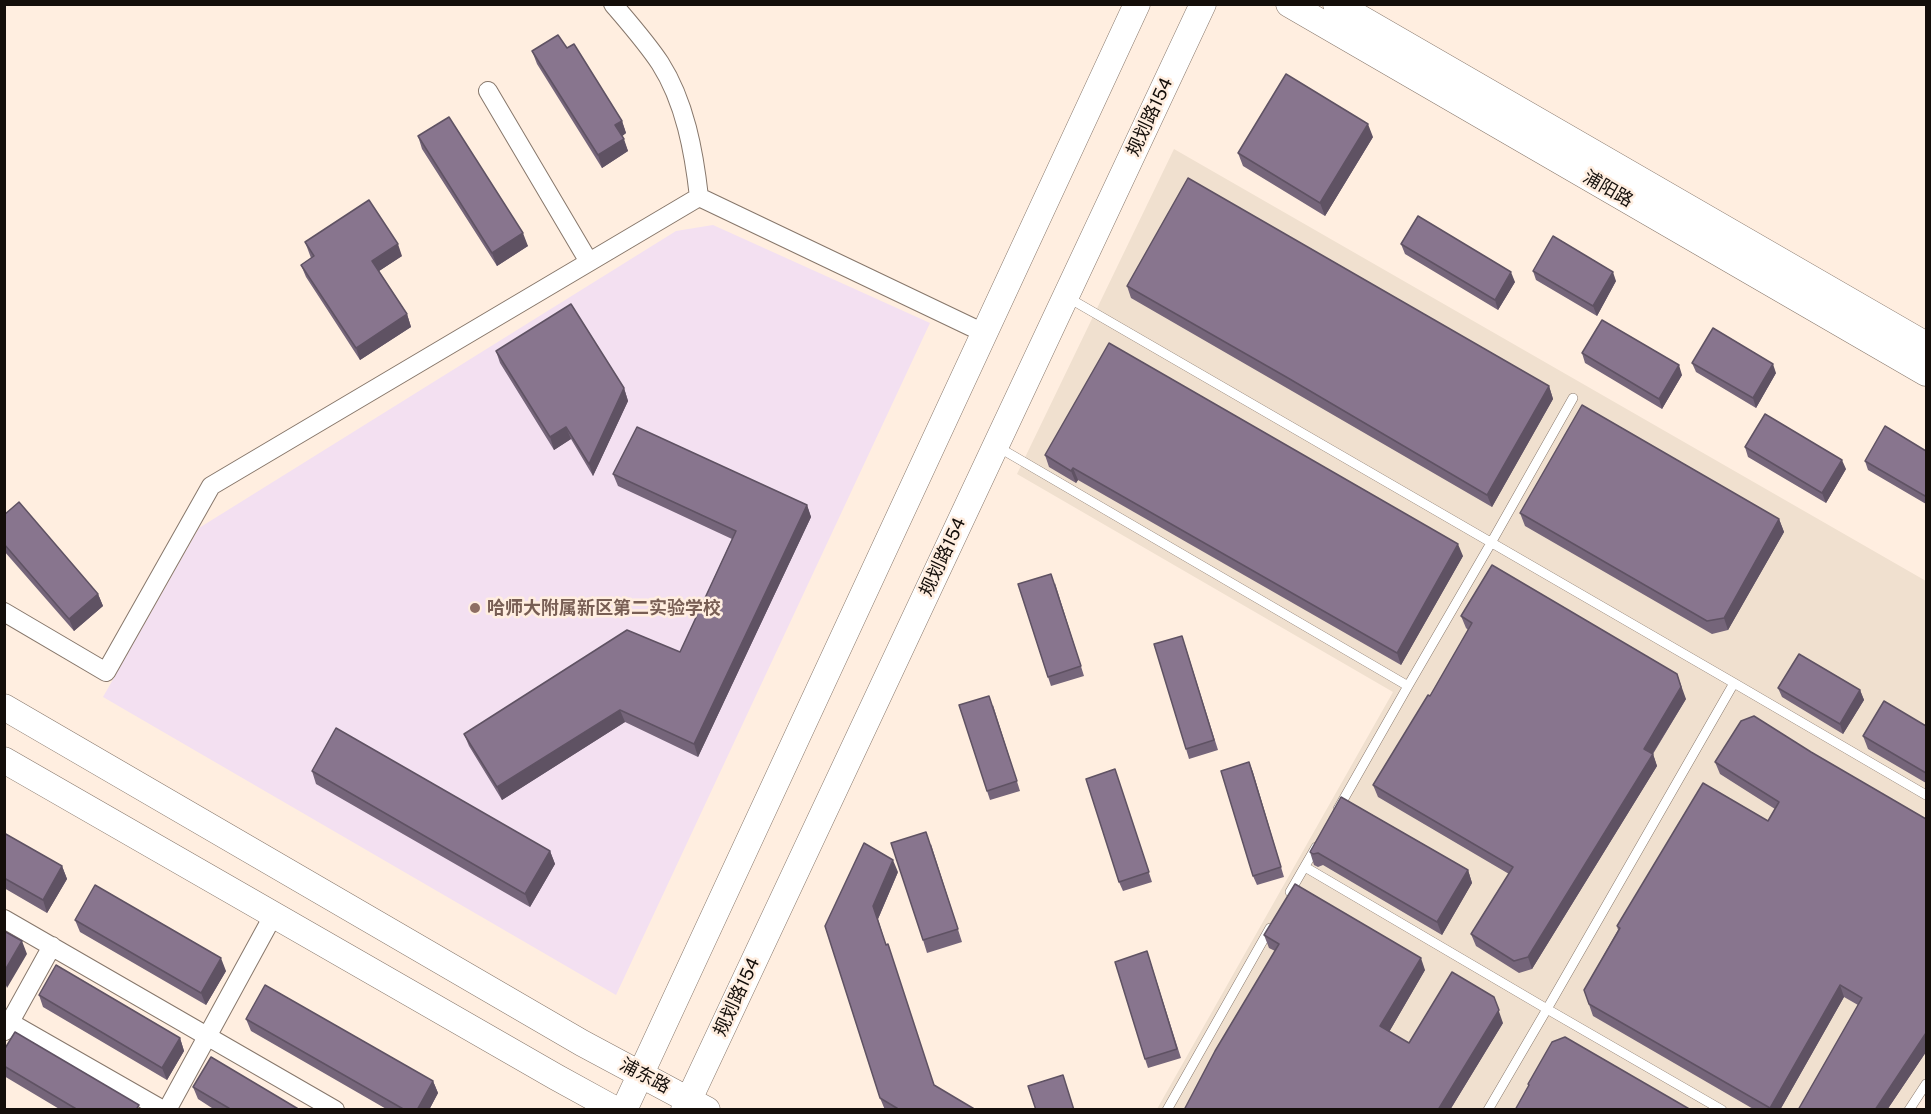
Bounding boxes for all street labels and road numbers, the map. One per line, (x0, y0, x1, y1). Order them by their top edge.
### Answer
street label: 规划路154 (1122, 74, 1178, 160)
street label: 浦阳路 (1579, 166, 1637, 212)
street label: 规划路154 (915, 514, 971, 600)
street label: 规划路154 (709, 954, 765, 1040)
street label: 浦东路 (616, 1054, 674, 1098)

